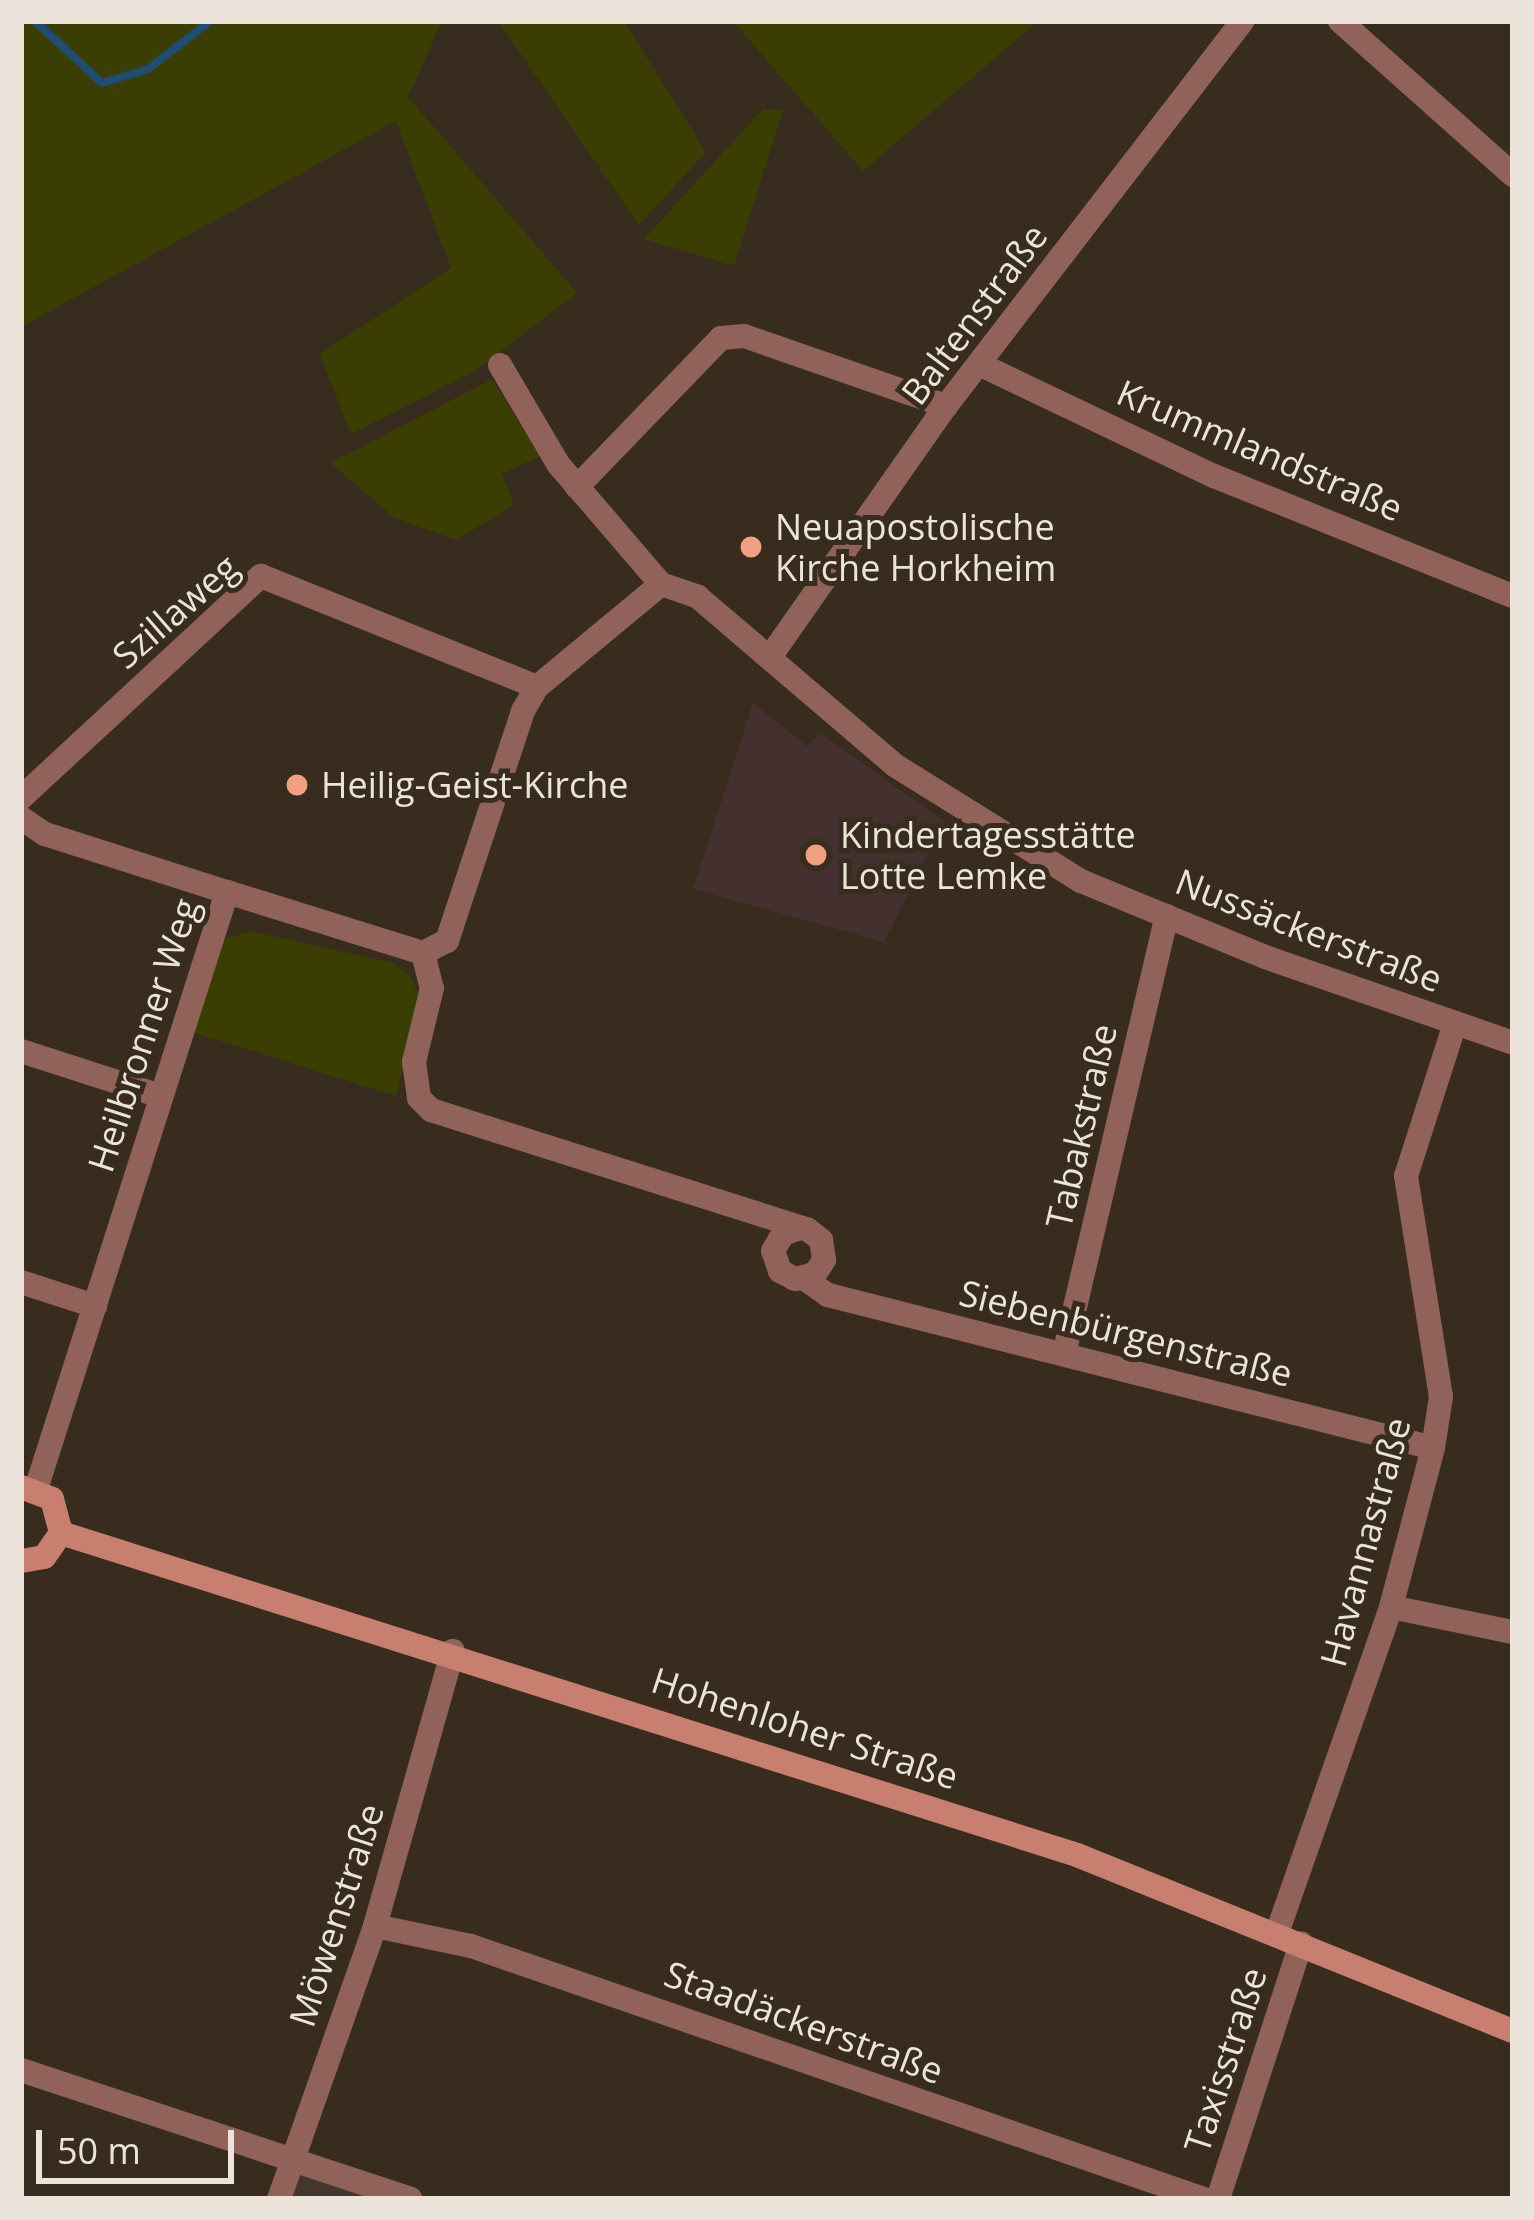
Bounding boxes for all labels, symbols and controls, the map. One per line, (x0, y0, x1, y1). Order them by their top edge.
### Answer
street label: Baltenstraße (892, 215, 1056, 413)
street label: Krummlandstraße (1111, 370, 1409, 530)
place label: Neuapostolische Kirche Horkheim (775, 504, 1056, 589)
marker: Neuapostolische Kirche Horkheim (738, 534, 764, 560)
street label: Szillaweg (104, 545, 246, 677)
place label: Heilig-Geist-Kirche (321, 763, 629, 807)
marker: Heilig-Geist-Kirche (284, 772, 310, 798)
place label: Kindertagesstätte Lotte Lemke (840, 812, 1136, 897)
marker: Kindertagesstätte Lotte Lemke (803, 842, 829, 868)
street label: Nussäckerstraße (1170, 859, 1448, 1001)
street label: Heilbronner Weg (78, 893, 208, 1177)
street label: Tabakstraße (1037, 1020, 1125, 1232)
street label: Siebenbürgenstraße (955, 1271, 1297, 1395)
street label: Havannastraße (1311, 1413, 1419, 1671)
street label: Hohenloher Straße (646, 1658, 964, 1798)
street label: Möwenstraße (280, 1798, 392, 2032)
street label: Staadäckerstraße (659, 1952, 949, 2092)
street label: Taxisstraße (1175, 1962, 1275, 2158)
scale bar (42, 2106, 240, 2180)
text: 50 m (57, 2126, 141, 2175)

